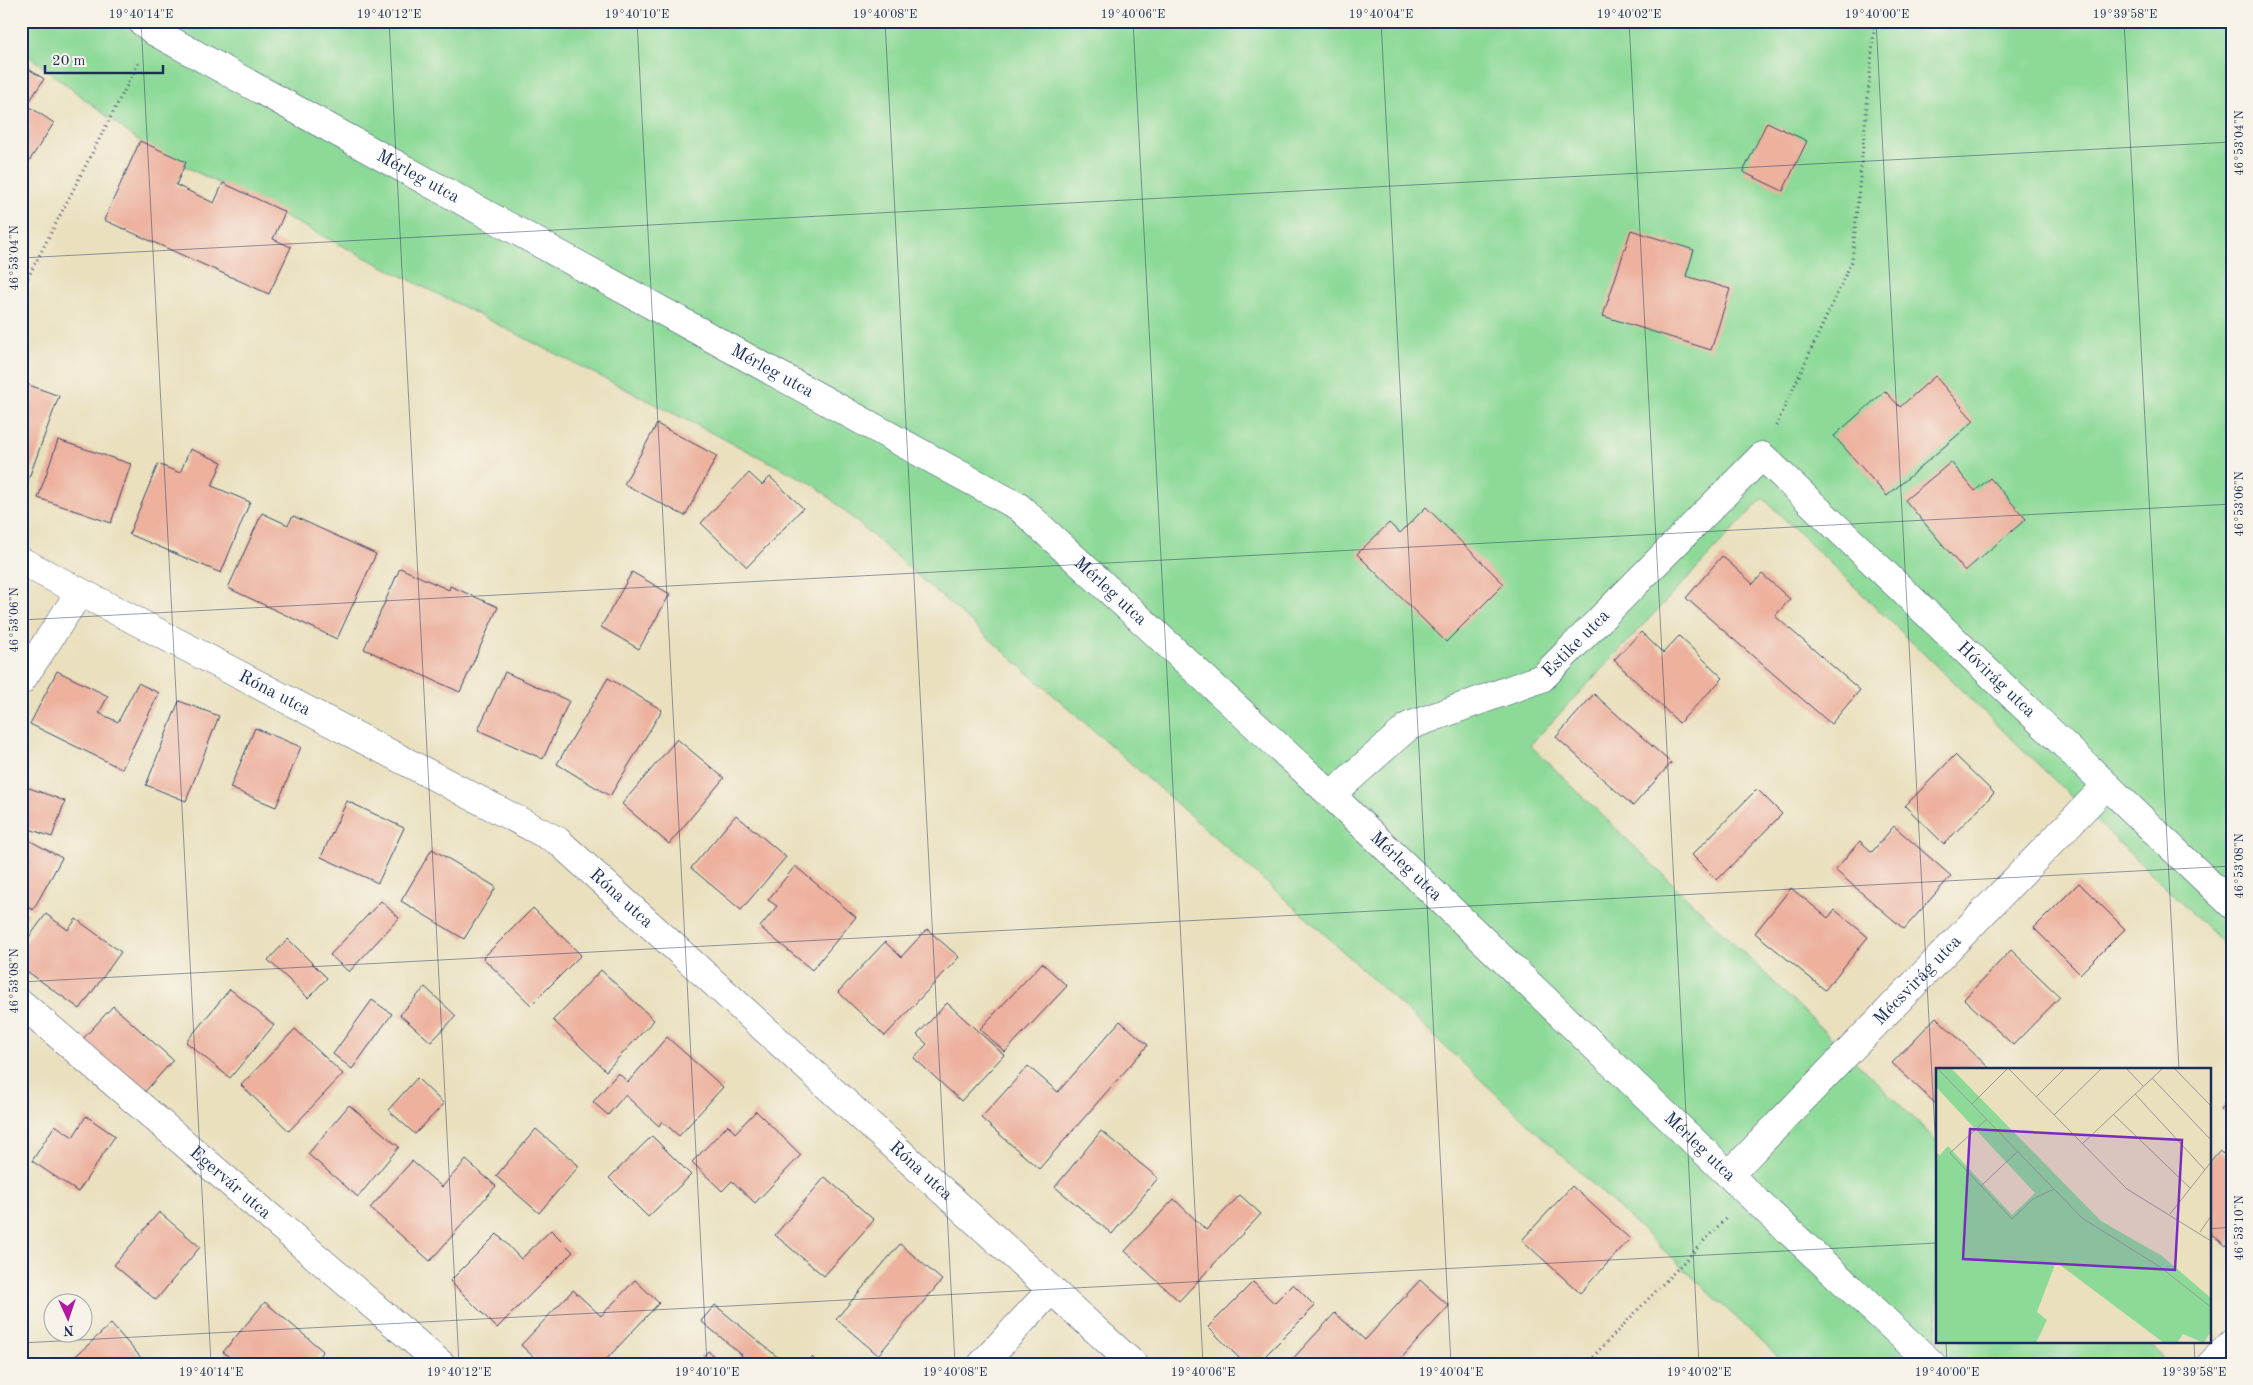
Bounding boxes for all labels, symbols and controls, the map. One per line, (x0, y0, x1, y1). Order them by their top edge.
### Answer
text: 19°39'58"E (2093, 8, 2157, 21)
text: 19°40'14"E (109, 9, 173, 21)
text: 19°40'12"E (357, 9, 421, 21)
text: 19°40'10"E (605, 9, 669, 21)
text: 19°40'08"E (853, 9, 917, 21)
text: 19°40'06"E (1101, 9, 1165, 21)
text: 19°40'04"E (1349, 9, 1413, 21)
text: 19°40'02"E (1597, 9, 1661, 21)
text: 19°40'00"E (1845, 9, 1909, 21)
scale bar (45, 42, 162, 74)
text: 20 m (52, 54, 86, 69)
text: 46°53'04"N (2233, 110, 2246, 176)
street label: Mérleg utca (374, 147, 463, 207)
text: 46°53'04"N (8, 225, 21, 291)
street label: Mérleg utca (728, 341, 817, 401)
text: 46°53'06"N (2233, 471, 2246, 537)
street label: Mérleg utca (1071, 554, 1150, 629)
text: 46°53'06"N (8, 587, 21, 653)
street label: Estike utca (1539, 606, 1613, 681)
street label: Hóvirág utca (1954, 639, 2039, 721)
street label: Róna utca (236, 667, 314, 719)
street label: Mérleg utca (1367, 828, 1445, 905)
text: 46°53'08"N (2233, 833, 2246, 899)
street label: Róna utca (586, 865, 656, 931)
street label: Mécsvirág utca (1870, 932, 1965, 1029)
text: 46°53'08"N (8, 948, 21, 1014)
inset map (1936, 1068, 2210, 1342)
street label: Mérleg utca (1660, 1109, 1739, 1185)
street label: Róna utca (886, 1138, 956, 1204)
street label: Egervár utca (186, 1143, 274, 1223)
text: 46°53'10"N (2233, 1195, 2246, 1261)
north arrow (42, 1292, 92, 1342)
text: N (63, 1323, 74, 1337)
text: 19°39'58"E (2162, 1366, 2226, 1379)
text: 19°40'14"E (179, 1367, 243, 1379)
text: 19°40'12"E (427, 1367, 491, 1379)
text: 19°40'10"E (675, 1367, 739, 1379)
text: 19°40'08"E (923, 1367, 987, 1379)
text: 19°40'06"E (1171, 1367, 1235, 1379)
text: 19°40'04"E (1419, 1367, 1483, 1379)
text: 19°40'02"E (1667, 1367, 1731, 1379)
text: 19°40'00"E (1915, 1367, 1979, 1379)

